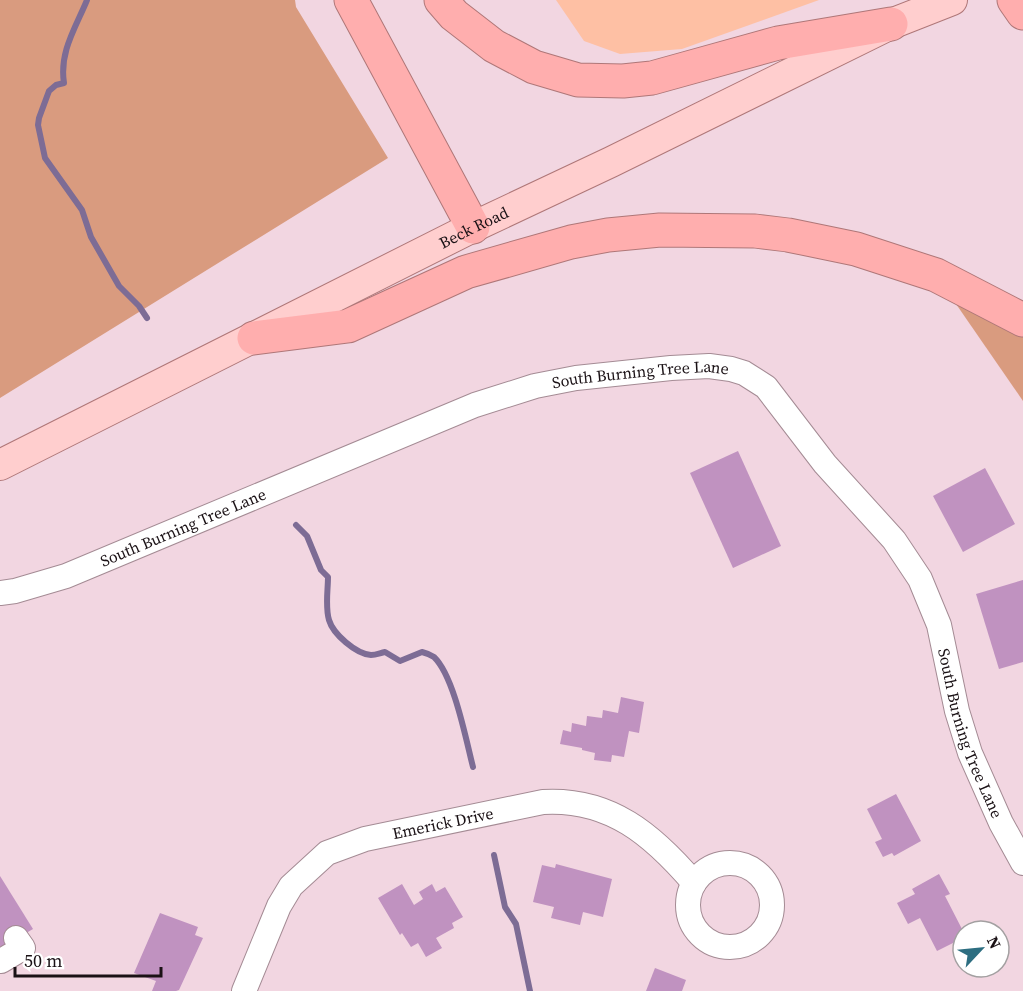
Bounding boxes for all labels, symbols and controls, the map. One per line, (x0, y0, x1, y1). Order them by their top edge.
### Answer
street label: Beck Road (435, 201, 512, 253)
street label: South Burning Tree Lane (550, 355, 730, 393)
street label: South Burning Tree Lane (97, 483, 269, 572)
street label: South Burning Tree Lane (933, 646, 1008, 821)
street label: Emerick Drive (390, 802, 495, 844)
north arrow (951, 919, 1011, 979)
text: N (982, 932, 1007, 953)
scale bar (15, 940, 160, 978)
text: 50 m (24, 948, 62, 973)

